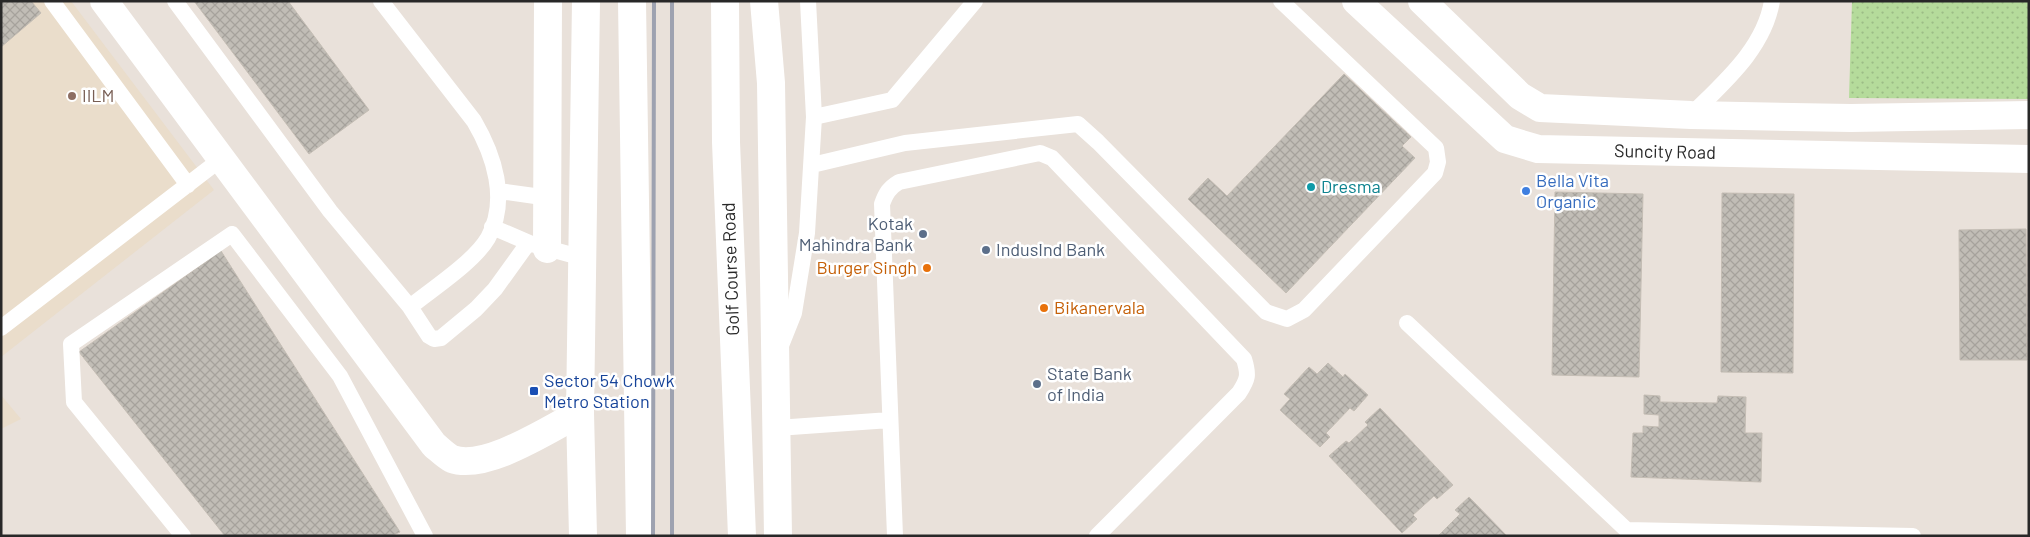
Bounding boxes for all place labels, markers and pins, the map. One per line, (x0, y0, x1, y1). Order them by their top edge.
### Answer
place label: IILM (82, 84, 114, 106)
marker: IILM (66, 90, 78, 102)
place label: Bella Vita Organic (1536, 169, 1609, 212)
place label: Dresma (1321, 175, 1381, 197)
marker: Dresma (1305, 181, 1317, 193)
marker: Bella Vita Organic (1520, 185, 1532, 197)
place label: Kotak Mahindra Bank (799, 212, 913, 255)
marker: Kotak Mahindra Bank (917, 228, 929, 240)
place label: IndusInd Bank (996, 238, 1105, 260)
marker: IndusInd Bank (980, 244, 992, 256)
place label: Burger Singh (816, 256, 917, 278)
marker: Burger Singh (921, 262, 933, 274)
place label: Bikanervala (1054, 296, 1145, 318)
marker: Bikanervala (1038, 302, 1050, 314)
place label: State Bank of India (1047, 362, 1132, 405)
place label: Sector 54 Chowk Metro Station (544, 369, 674, 412)
marker: State Bank of India (1031, 378, 1043, 390)
marker: Sector 54 Chowk Metro Station (528, 385, 540, 397)

